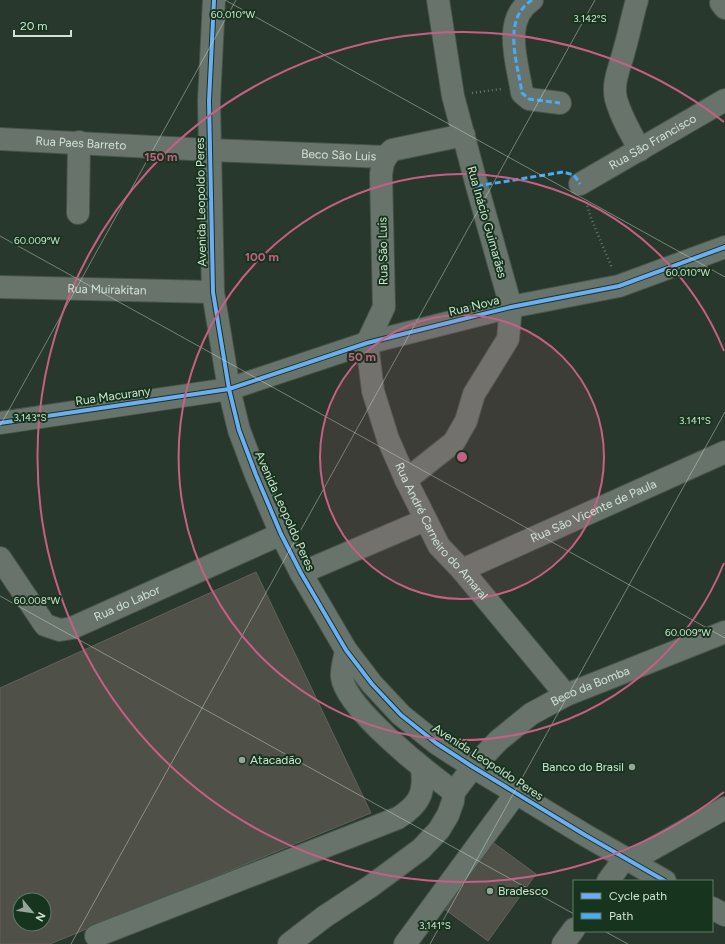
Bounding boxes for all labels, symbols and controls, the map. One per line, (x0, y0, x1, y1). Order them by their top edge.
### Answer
text: 60.010°W (211, 8, 256, 21)
scale bar (14, 12, 71, 38)
text: 3.142°S (573, 12, 607, 25)
text: 20 m (20, 19, 48, 33)
street label: Rua São Francisco (607, 111, 699, 173)
street label: Rua Paes Barreto (35, 134, 127, 153)
street label: Avenida Leopoldo Peres (193, 137, 209, 267)
street label: Beco São Luis (301, 147, 377, 164)
text: 150 m (144, 150, 178, 164)
street label: Rua Inácio Guimarães (464, 164, 510, 280)
street label: Rua São Luis (375, 216, 391, 285)
text: 60.009°W (14, 234, 60, 247)
text: 100 m (245, 250, 279, 264)
text: 60.010°W (666, 266, 711, 279)
street label: Rua Muirakitan (67, 282, 147, 297)
street label: Rua Nova (447, 293, 501, 319)
text: 50 m (348, 350, 376, 364)
street label: Rua Macurany (74, 384, 152, 408)
text: 3.143°S (13, 411, 47, 424)
text: 3.141°S (679, 414, 711, 427)
street label: Avenida Leopoldo Peres (252, 449, 318, 573)
centre of rings (455, 450, 469, 464)
street label: Rua André Carneiro do Amaral (392, 460, 491, 603)
street label: Rua São Vicente de Paula (528, 477, 659, 545)
street label: Rua do Labor (92, 582, 162, 624)
text: 60.008°W (14, 594, 61, 607)
text: 60.009°W (665, 626, 711, 639)
street label: Beco da Bomba (548, 663, 632, 709)
street label: Avenida Leopoldo Peres (430, 721, 546, 803)
place label: Atacadão (250, 753, 302, 767)
marker: Atacadão (237, 755, 247, 765)
place label: Banco do Brasil (542, 760, 624, 774)
marker: Banco do Brasil (627, 762, 637, 772)
legend (573, 880, 713, 932)
place label: Bradesco (498, 884, 548, 898)
marker: Bradesco (485, 886, 495, 896)
text: Cycle path (609, 889, 667, 903)
north arrow (12, 892, 52, 932)
text: Path (609, 909, 633, 923)
text: N (33, 910, 48, 923)
text: 3.141°S (419, 919, 451, 932)

